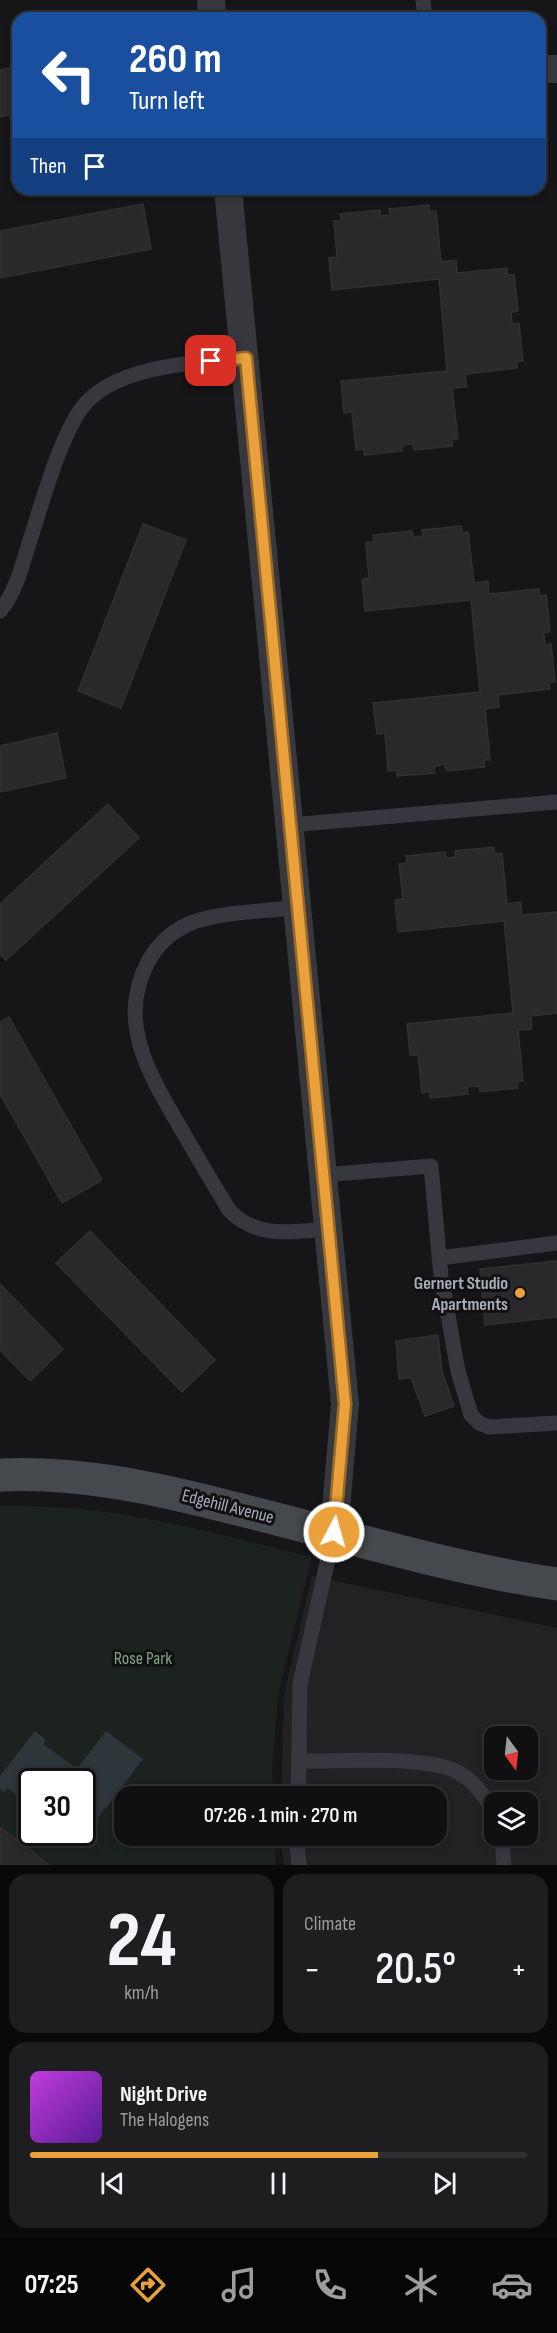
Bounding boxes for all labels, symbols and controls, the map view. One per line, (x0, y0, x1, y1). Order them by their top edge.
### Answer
text: 260 m (129, 34, 222, 85)
icon: left (30, 36, 108, 114)
text: Turn left (129, 85, 205, 117)
icon: arrive (78, 150, 111, 183)
text: Then (30, 153, 66, 180)
pin (185, 335, 236, 386)
icon: arrive (194, 344, 227, 377)
place label: Gernert Studio Apartments (414, 1273, 508, 1315)
marker: Gernert Studio Apartments (513, 1286, 527, 1300)
street label: Edgehill Avenue (180, 1485, 276, 1528)
position arrow (302, 1500, 366, 1564)
park label: Rose Park (114, 1648, 172, 1669)
north arrow (484, 1726, 538, 1780)
map controls (484, 1726, 538, 1846)
speed limit sign: 30 (18, 1768, 96, 1846)
button: layers (484, 1792, 538, 1846)
text: 07:26 · 1 min · 270 m (204, 1802, 357, 1829)
text: 24 (106, 1895, 177, 1988)
text: Climate (304, 1912, 356, 1936)
text: 20.5° (375, 1942, 456, 1997)
text: − (304, 1950, 320, 1990)
text: + (511, 1950, 527, 1990)
text: km/h (124, 1981, 159, 2005)
text: Night Drive (120, 2081, 207, 2108)
text: The Halogens (120, 2108, 209, 2132)
icon: previous (96, 2167, 129, 2200)
icon: pause (262, 2167, 295, 2200)
icon: next (428, 2167, 461, 2200)
icon: directions (127, 2264, 169, 2306)
icon: music (218, 2264, 260, 2306)
icon: phone (309, 2264, 351, 2306)
icon: climate (400, 2264, 442, 2306)
icon: car (491, 2264, 533, 2306)
text: 07:25 (24, 2269, 79, 2301)

